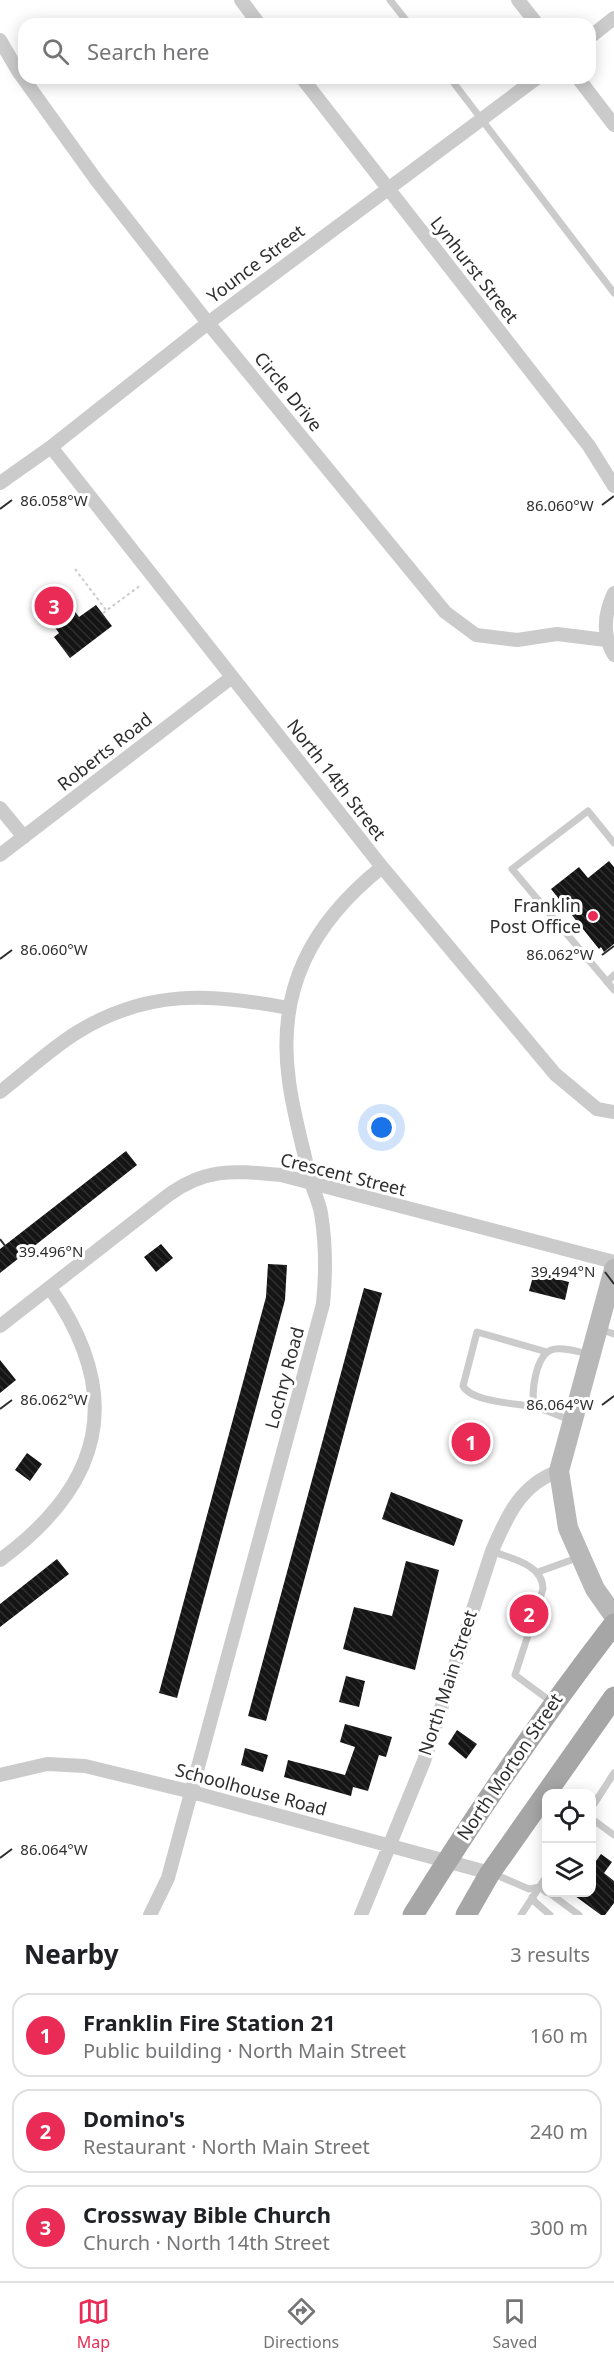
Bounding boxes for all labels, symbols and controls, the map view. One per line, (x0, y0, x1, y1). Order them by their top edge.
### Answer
search box (18, 18, 596, 84)
icon: search (39, 35, 72, 68)
text: Search here (87, 36, 209, 66)
street label: Lynhurst Street (425, 211, 524, 328)
street label: Younce Street (202, 218, 309, 308)
street label: Circle Drive (249, 347, 328, 436)
text: 86.058°W (20, 490, 88, 510)
text: 86.060°W (526, 495, 594, 515)
pin: 3 (34, 584, 74, 628)
street label: Roberts Road (52, 707, 157, 796)
street label: North 14th Street (282, 714, 392, 845)
place label: Franklin Post Office (490, 893, 581, 938)
marker: Franklin Post Office (586, 909, 600, 923)
text: 86.060°W (20, 939, 88, 959)
text: 86.062°W (526, 944, 594, 964)
your location (367, 1113, 396, 1142)
street label: Crescent Street (278, 1147, 409, 1201)
text: 39.496°N (19, 1241, 83, 1261)
text: 39.494°N (531, 1261, 595, 1281)
street label: Lochry Road (259, 1324, 309, 1431)
text: 86.062°W (20, 1389, 88, 1409)
text: 86.064°W (526, 1394, 594, 1414)
pin: 1 (452, 1420, 490, 1464)
pin: 2 (510, 1592, 548, 1636)
street label: North Main Street (412, 1606, 482, 1758)
street label: North Morton Street (451, 1688, 568, 1845)
street label: Schoolhouse Road (173, 1757, 330, 1821)
map controls (542, 1789, 596, 1897)
button: locate (542, 1789, 596, 1843)
text: 86.064°W (20, 1839, 88, 1859)
button: layers (542, 1843, 596, 1897)
text: Nearby (24, 1936, 119, 1972)
text: 3 results (510, 1941, 590, 1968)
text: Franklin Fire Station 21 (83, 2007, 336, 2037)
text: 1 (40, 2022, 51, 2049)
text: 160 m (530, 2022, 588, 2049)
text: Public building · North Main Street (83, 2037, 406, 2064)
text: Domino's (83, 2103, 185, 2133)
text: 2 (40, 2118, 51, 2145)
text: 240 m (530, 2118, 588, 2145)
text: Restaurant · North Main Street (83, 2133, 370, 2160)
text: Crossway Bible Church (83, 2199, 331, 2229)
text: 3 (40, 2214, 51, 2241)
text: 300 m (530, 2214, 588, 2241)
text: Church · North 14th Street (83, 2229, 330, 2256)
tab: Map (77, 2295, 110, 2353)
tab: Directions (263, 2295, 339, 2353)
tab: Saved (493, 2295, 537, 2353)

